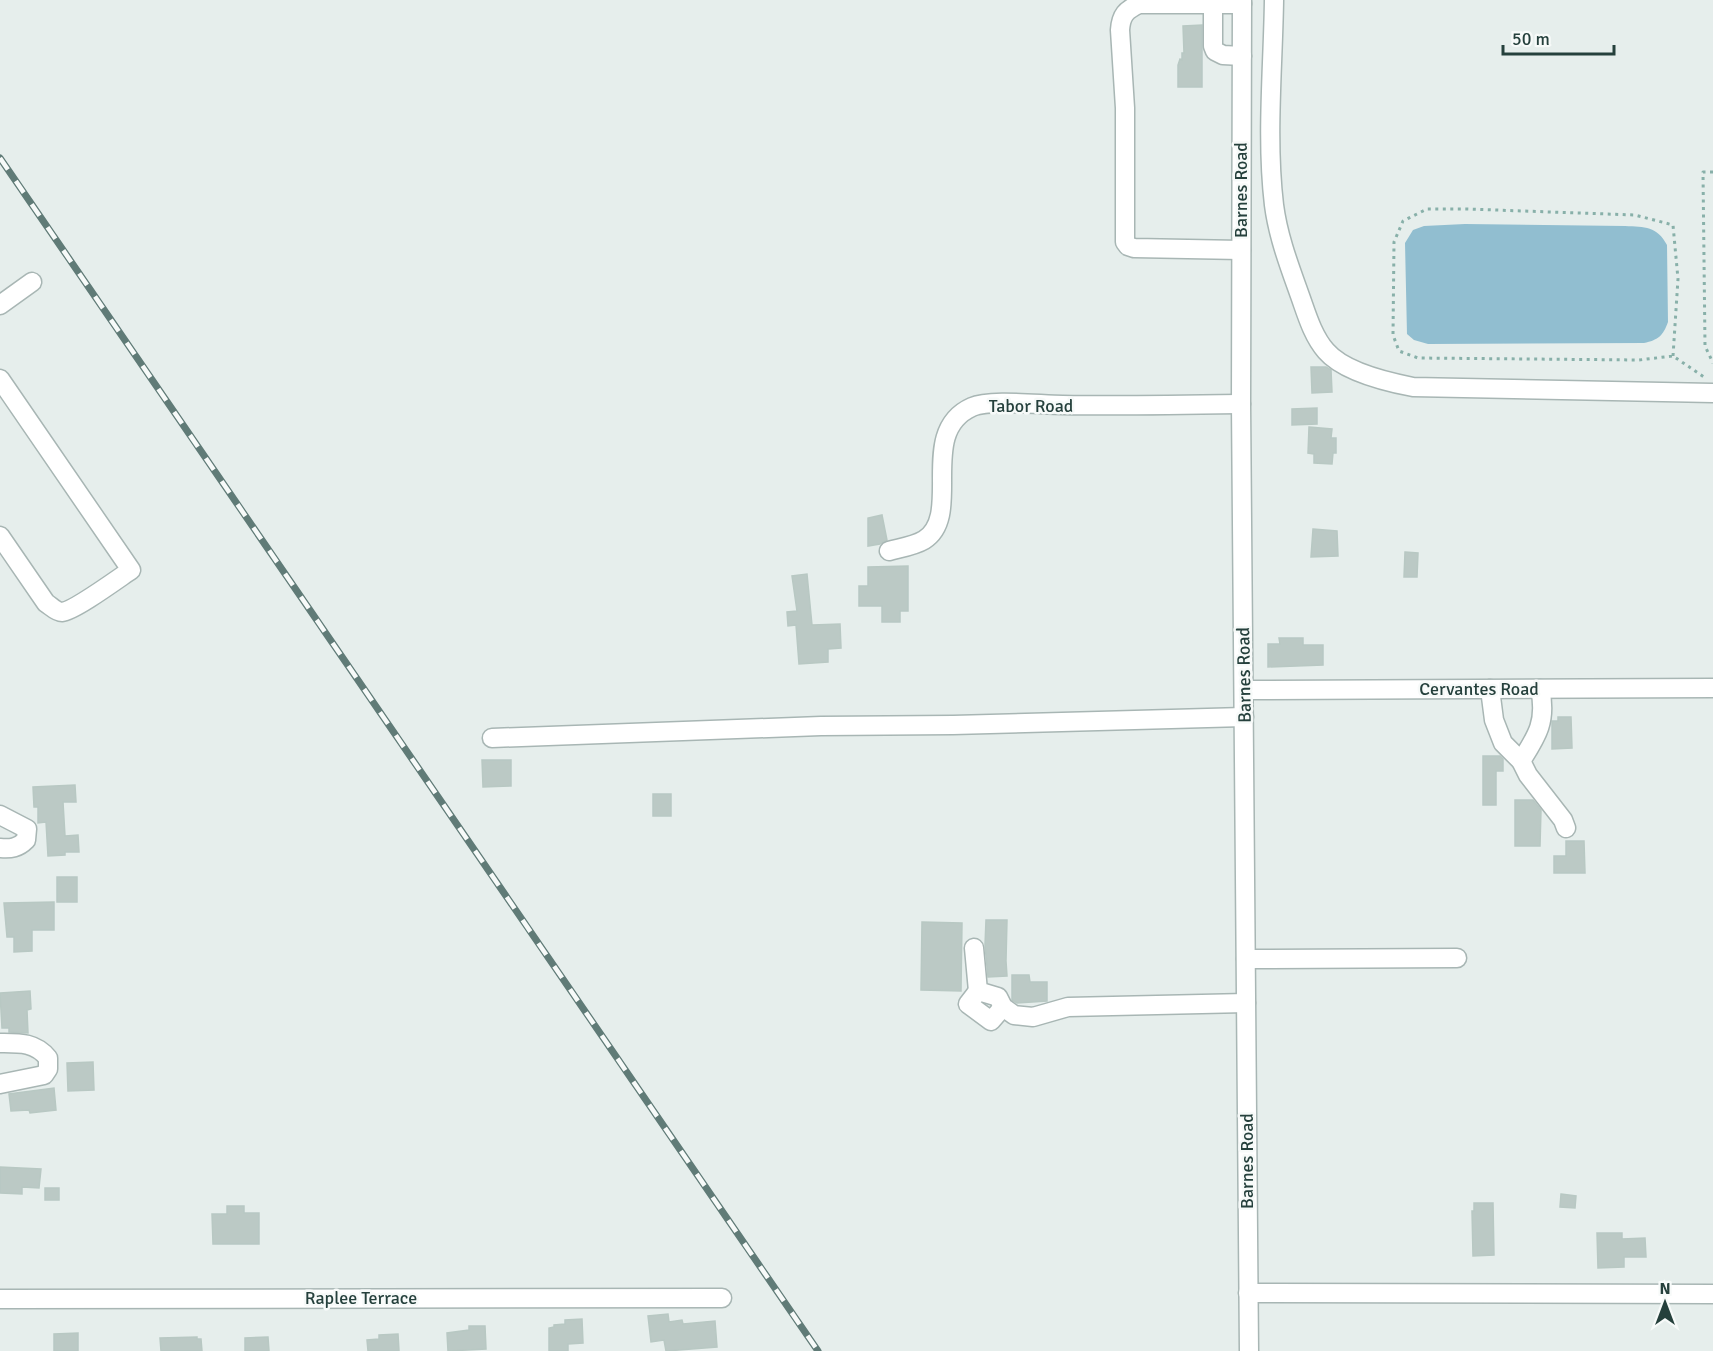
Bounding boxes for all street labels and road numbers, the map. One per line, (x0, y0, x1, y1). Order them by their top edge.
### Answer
street label: Barnes Road (1230, 142, 1252, 238)
street label: Tabor Road (989, 395, 1073, 417)
street label: Barnes Road (1232, 627, 1256, 723)
street label: Cervantes Road (1419, 678, 1539, 700)
street label: Barnes Road (1236, 1113, 1258, 1209)
street label: Raplee Terrace (305, 1287, 417, 1309)

